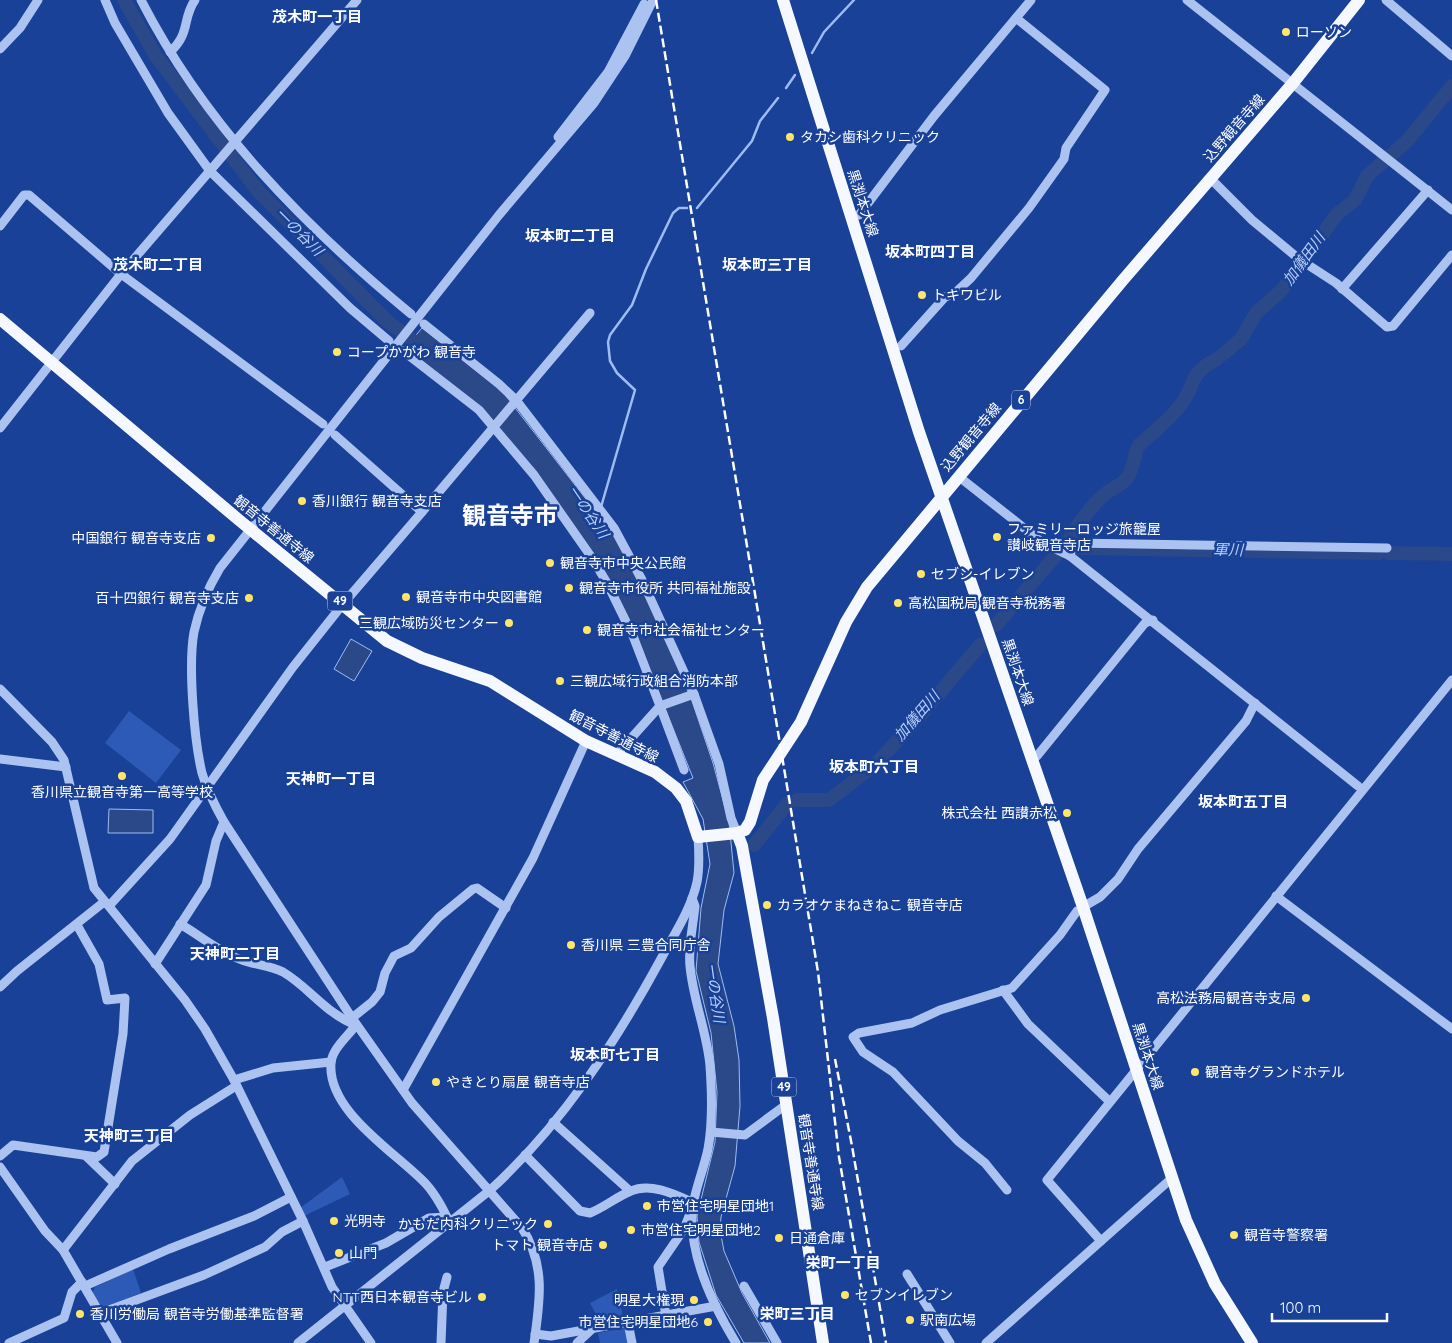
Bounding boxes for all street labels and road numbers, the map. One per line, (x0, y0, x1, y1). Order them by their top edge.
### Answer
street label: 込野観音寺線 (1200, 90, 1268, 166)
street label: 黒渕本大線 (844, 167, 882, 239)
road number: 6 (1012, 390, 1030, 410)
street label: 込野観音寺線 (937, 399, 1005, 475)
street label: 観音寺善通寺線 (230, 491, 318, 567)
road number: 49 (328, 592, 352, 610)
street label: 黒渕本大線 (998, 636, 1038, 708)
street label: 観音寺善通寺線 (566, 706, 662, 766)
street label: 黒渕本大線 (1129, 1020, 1167, 1092)
road number: 49 (772, 1078, 796, 1096)
street label: 観音寺善通寺線 (794, 1112, 828, 1212)

